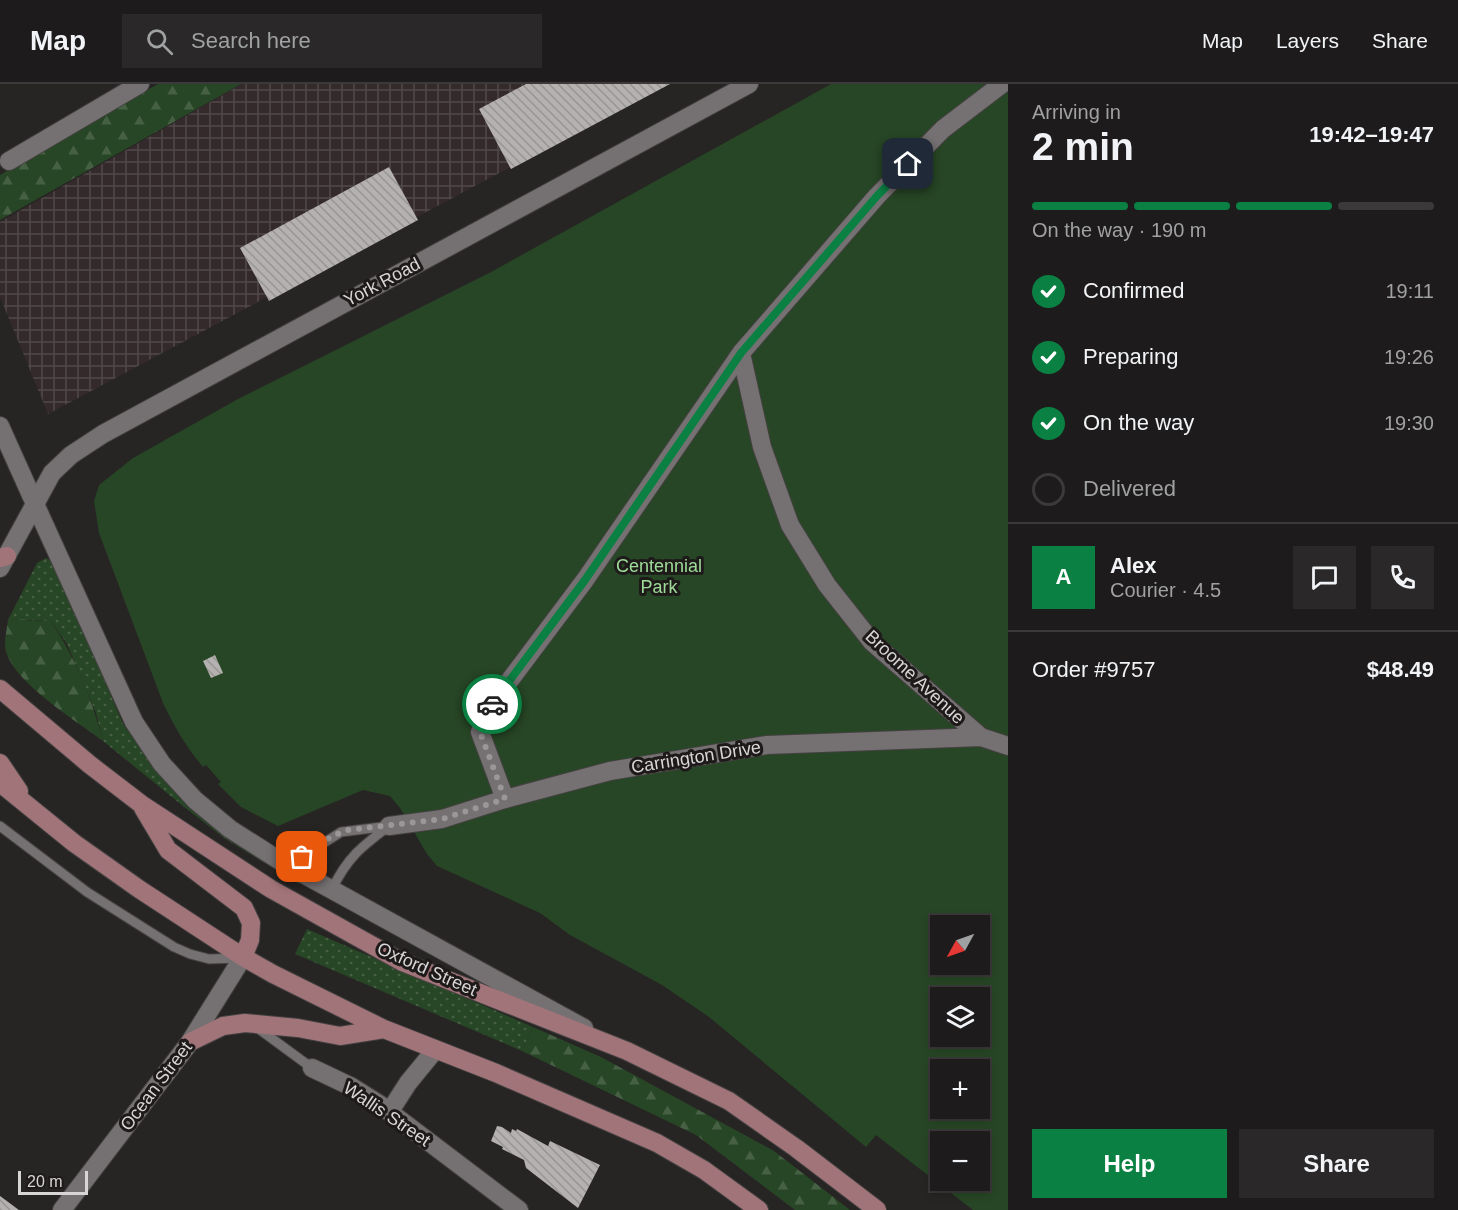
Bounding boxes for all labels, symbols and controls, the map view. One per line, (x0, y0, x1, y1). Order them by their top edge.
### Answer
search box (122, 14, 542, 68)
text: Map (30, 25, 86, 56)
icon: search (143, 25, 176, 58)
text: Search here (191, 28, 311, 53)
text: Map (1202, 29, 1243, 52)
text: Layers (1276, 29, 1339, 52)
text: Share (1372, 29, 1428, 52)
text: Arriving in (1032, 101, 1121, 123)
text: 19:42–19:47 (1309, 122, 1434, 147)
text: 2 min (1032, 125, 1134, 168)
pin (882, 138, 933, 189)
icon: home (891, 147, 924, 180)
text: On the way · 190 m (1032, 219, 1207, 241)
street label: York Road (340, 254, 424, 310)
icon: check (1032, 275, 1065, 308)
text: Confirmed (1083, 278, 1184, 303)
text: 19:11 (1385, 280, 1434, 302)
icon: check (1032, 341, 1065, 374)
text: Preparing (1083, 344, 1178, 369)
text: 19:26 (1384, 346, 1434, 368)
icon: check (1032, 407, 1065, 440)
text: On the way (1083, 410, 1194, 435)
text: 19:30 (1384, 412, 1434, 434)
text: Delivered (1083, 476, 1176, 501)
button: chat (1293, 546, 1356, 609)
button: phone (1371, 546, 1434, 609)
text: Alex (1110, 553, 1156, 578)
park label: Centennial Park (616, 556, 702, 597)
text: A (1056, 564, 1071, 589)
text: Courier · 4.5 (1110, 579, 1221, 601)
street label: Broome Avenue (861, 626, 969, 728)
text: Order #9757 (1032, 657, 1156, 682)
text: $48.49 (1367, 657, 1434, 682)
courier (462, 674, 522, 734)
icon: car (476, 688, 509, 721)
street label: Carrington Drive (630, 737, 762, 777)
pin (276, 831, 327, 882)
icon: bag (285, 840, 318, 873)
north arrow (930, 915, 990, 975)
map controls (930, 915, 990, 1191)
street label: Oxford Street (374, 938, 480, 1000)
button: layers (930, 987, 990, 1047)
street label: Ocean Street (116, 1038, 196, 1134)
button: + (930, 1059, 990, 1119)
street label: Wallis Street (340, 1078, 434, 1150)
button: Help (1032, 1129, 1227, 1198)
button: Share (1239, 1129, 1434, 1198)
button: − (930, 1131, 990, 1191)
scale bar (18, 1168, 88, 1196)
text: 20 m (27, 1173, 63, 1190)

